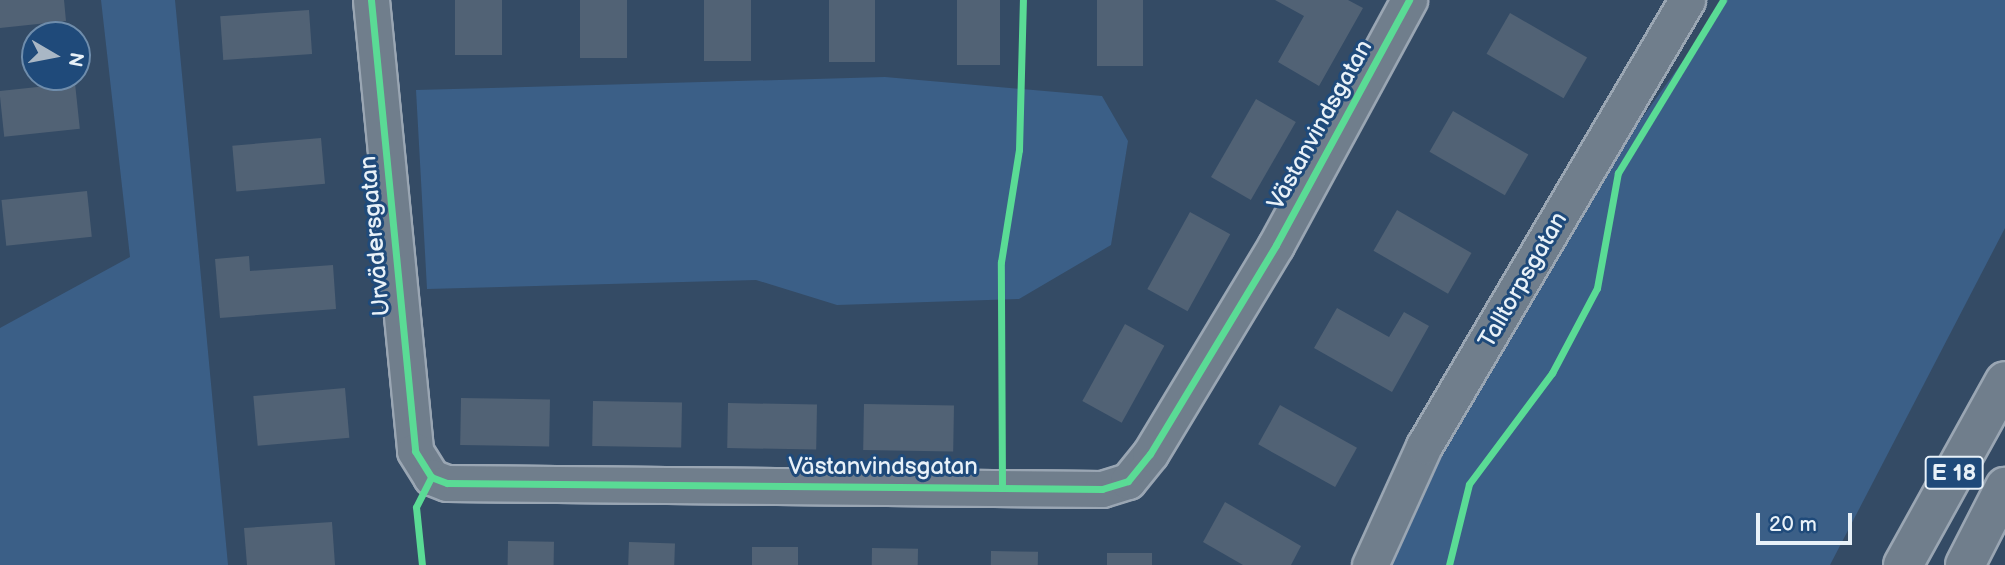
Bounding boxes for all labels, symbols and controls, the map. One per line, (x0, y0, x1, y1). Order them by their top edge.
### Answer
north arrow (21, 21, 91, 91)
street label: Västanvindsgatan (1261, 35, 1379, 215)
text: N (63, 50, 88, 68)
street label: Urvädersgatan (354, 155, 396, 317)
street label: Talltorpsgatan (1472, 207, 1574, 353)
street label: Västanvindsgatan (788, 453, 978, 481)
road number: E 18 (1924, 453, 1984, 492)
scale bar (1760, 498, 1856, 542)
text: 20 m (1769, 512, 1817, 537)

